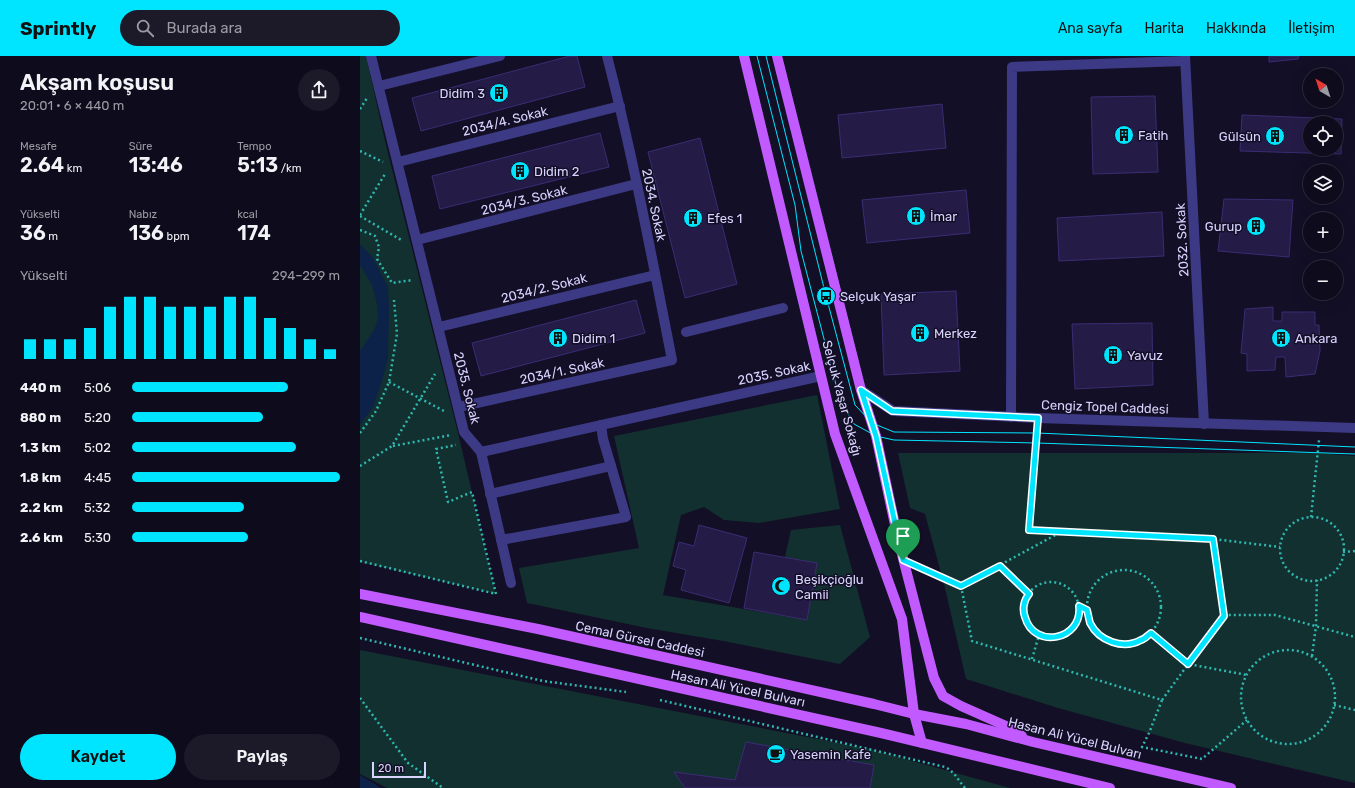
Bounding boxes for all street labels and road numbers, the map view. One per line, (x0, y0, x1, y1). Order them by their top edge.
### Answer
street label: 2034/4. Sokak (461, 103, 550, 139)
street label: 2034. Sokak (639, 167, 669, 243)
street label: 2034/3. Sokak (479, 182, 569, 218)
street label: 2032. Sokak (1173, 202, 1191, 277)
street label: 2034/2. Sokak (500, 270, 589, 306)
street label: Selçuk Yaşar Sokağı (818, 339, 865, 458)
street label: 2035. Sokak (451, 350, 483, 426)
street label: 2034/1. Sokak (518, 355, 606, 387)
street label: 2035. Sokak (736, 358, 812, 388)
street label: Cengiz Topel Caddesi (1041, 397, 1169, 418)
street label: Cemal Gürsel Caddesi (574, 618, 706, 660)
street label: Hasan Ali Yücel Bulvarı (669, 666, 807, 710)
street label: Hasan Ali Yücel Bulvarı (1007, 714, 1143, 762)

